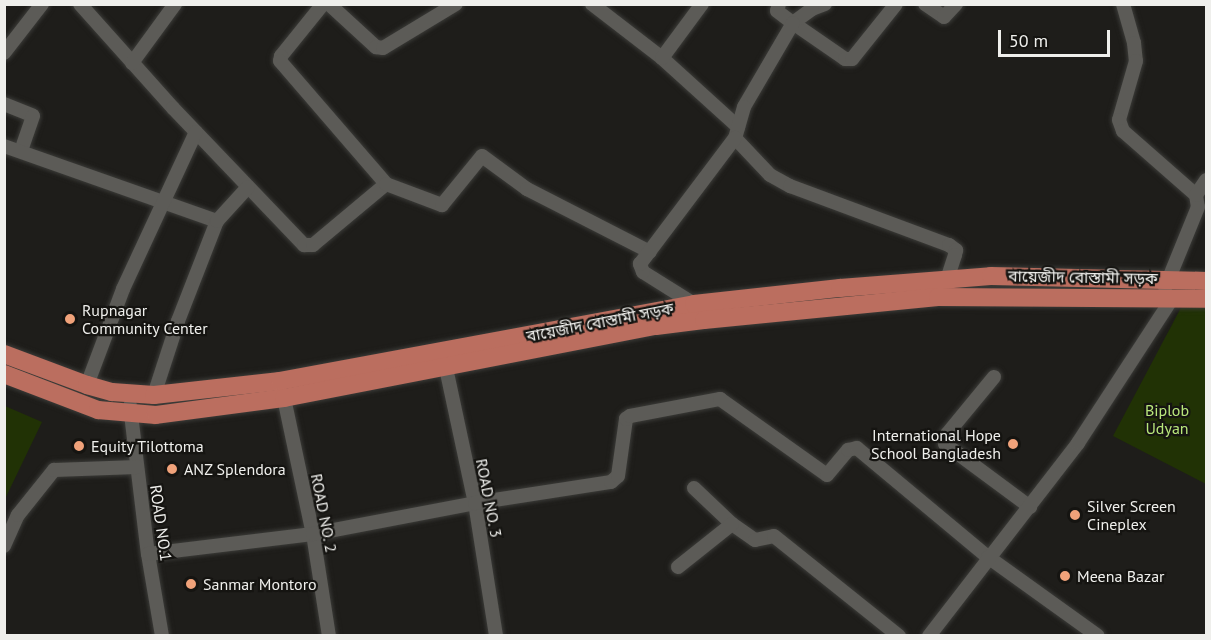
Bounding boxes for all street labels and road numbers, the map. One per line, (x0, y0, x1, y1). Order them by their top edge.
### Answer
street label: বায়েজীদ বোস্তামী সড়ক (1008, 266, 1158, 288)
street label: বায়েজীদ বোস্তামী সড়ক (525, 298, 675, 346)
street label: ROAD NO. 3 (472, 456, 506, 540)
street label: ROAD NO. 2 (307, 471, 341, 555)
street label: ROAD NO.1 (146, 484, 176, 562)

